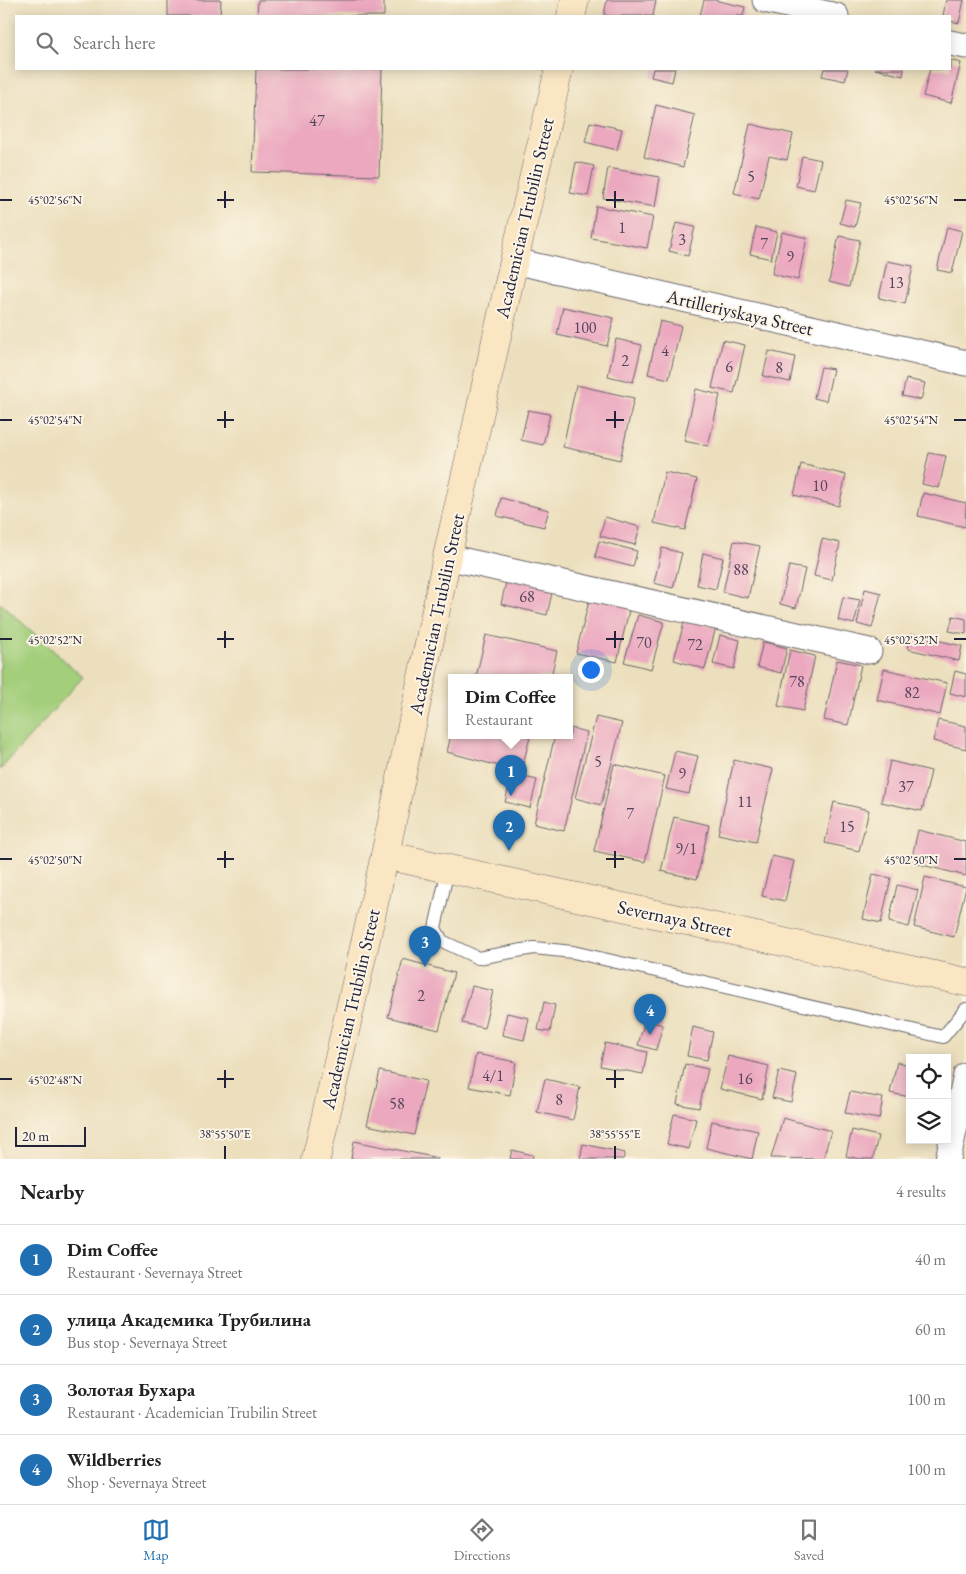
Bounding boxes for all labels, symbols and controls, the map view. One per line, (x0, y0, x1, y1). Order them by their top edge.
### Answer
search box (15, 15, 951, 70)
icon: search (33, 29, 61, 57)
text: Search here (73, 30, 155, 55)
house number: 47 (309, 110, 325, 131)
street label: Academician Trubilin Street (489, 115, 560, 322)
house number: 5 (747, 166, 755, 187)
text: 45°02'56"N (28, 192, 82, 208)
text: 45°02'56"N (884, 192, 938, 208)
house number: 1 (618, 217, 626, 238)
house number: 3 (678, 229, 686, 250)
house number: 7 (760, 233, 768, 254)
house number: 9 (786, 246, 794, 267)
house number: 13 (888, 272, 904, 293)
street label: Artilleriyskaya Street (663, 283, 816, 341)
house number: 100 (573, 317, 597, 338)
house number: 4 (661, 340, 669, 361)
house number: 2 (621, 350, 629, 371)
house number: 6 (725, 356, 733, 377)
house number: 8 (775, 357, 783, 378)
text: 45°02'54"N (28, 412, 82, 428)
text: 45°02'54"N (884, 412, 938, 428)
house number: 10 (812, 475, 828, 496)
street label: Academician Trubilin Street (403, 511, 470, 718)
house number: 88 (733, 559, 749, 580)
house number: 68 (519, 586, 535, 607)
text: 45°02'52"N (28, 632, 82, 648)
house number: 70 (636, 632, 652, 653)
text: 45°02'52"N (884, 632, 938, 648)
house number: 72 (687, 634, 703, 655)
your location (578, 657, 604, 683)
house number: 78 (789, 671, 805, 692)
popup (448, 674, 573, 739)
house number: 82 (904, 682, 920, 703)
text: Dim Coffee (465, 684, 556, 709)
text: Restaurant (465, 709, 533, 730)
house number: 5 (594, 751, 602, 772)
pin: 1 (495, 755, 527, 796)
house number: 9 (678, 763, 686, 784)
house number: 37 (898, 776, 914, 797)
house number: 11 (737, 791, 753, 812)
house number: 7 (626, 803, 634, 824)
pin: 2 (493, 810, 525, 851)
house number: 15 (839, 816, 855, 837)
house number: 9/1 (675, 838, 697, 859)
text: 45°02'50"N (28, 852, 82, 868)
text: 45°02'50"N (884, 852, 938, 868)
street label: Severnaya Street (615, 894, 734, 943)
street label: Academician Trubilin Street (315, 906, 386, 1113)
pin: 3 (409, 926, 441, 967)
house number: 2 (417, 985, 425, 1006)
pin: 4 (634, 994, 666, 1035)
map controls (906, 1054, 951, 1144)
button: locate (906, 1054, 951, 1099)
house number: 4/1 (482, 1065, 504, 1086)
house number: 16 (737, 1068, 753, 1089)
text: 45°02'48"N (28, 1072, 82, 1088)
house number: 8 (555, 1089, 563, 1110)
house number: 58 (389, 1093, 405, 1114)
button: layers (906, 1099, 951, 1144)
scale bar (15, 1124, 86, 1147)
text: 38°55'50"E (199, 1126, 251, 1142)
text: 38°55'55"E (589, 1126, 641, 1142)
text: 20 m (22, 1127, 49, 1145)
text: Nearby (20, 1178, 84, 1205)
text: 4 results (896, 1181, 946, 1202)
text: Dim Coffee (67, 1237, 158, 1262)
text: 1 (32, 1249, 40, 1270)
text: 40 m (915, 1249, 946, 1270)
text: Restaurant · Severnaya Street (67, 1262, 243, 1283)
text: улица Академика Трубилина (67, 1307, 311, 1332)
text: 2 (32, 1319, 40, 1340)
text: 60 m (915, 1319, 946, 1340)
text: Bus stop · Severnaya Street (67, 1332, 227, 1353)
text: Золотая Бухара (67, 1377, 195, 1402)
text: 3 (32, 1389, 40, 1410)
text: 100 m (907, 1389, 946, 1410)
text: Restaurant · Academician Trubilin Street (67, 1402, 317, 1423)
text: Wildberries (67, 1447, 161, 1472)
text: 4 (32, 1459, 40, 1480)
text: 100 m (907, 1459, 946, 1480)
text: Shop · Severnaya Street (67, 1472, 207, 1493)
tab: Map (142, 1516, 170, 1564)
tab: Directions (454, 1516, 510, 1564)
tab: Saved (794, 1516, 824, 1564)

